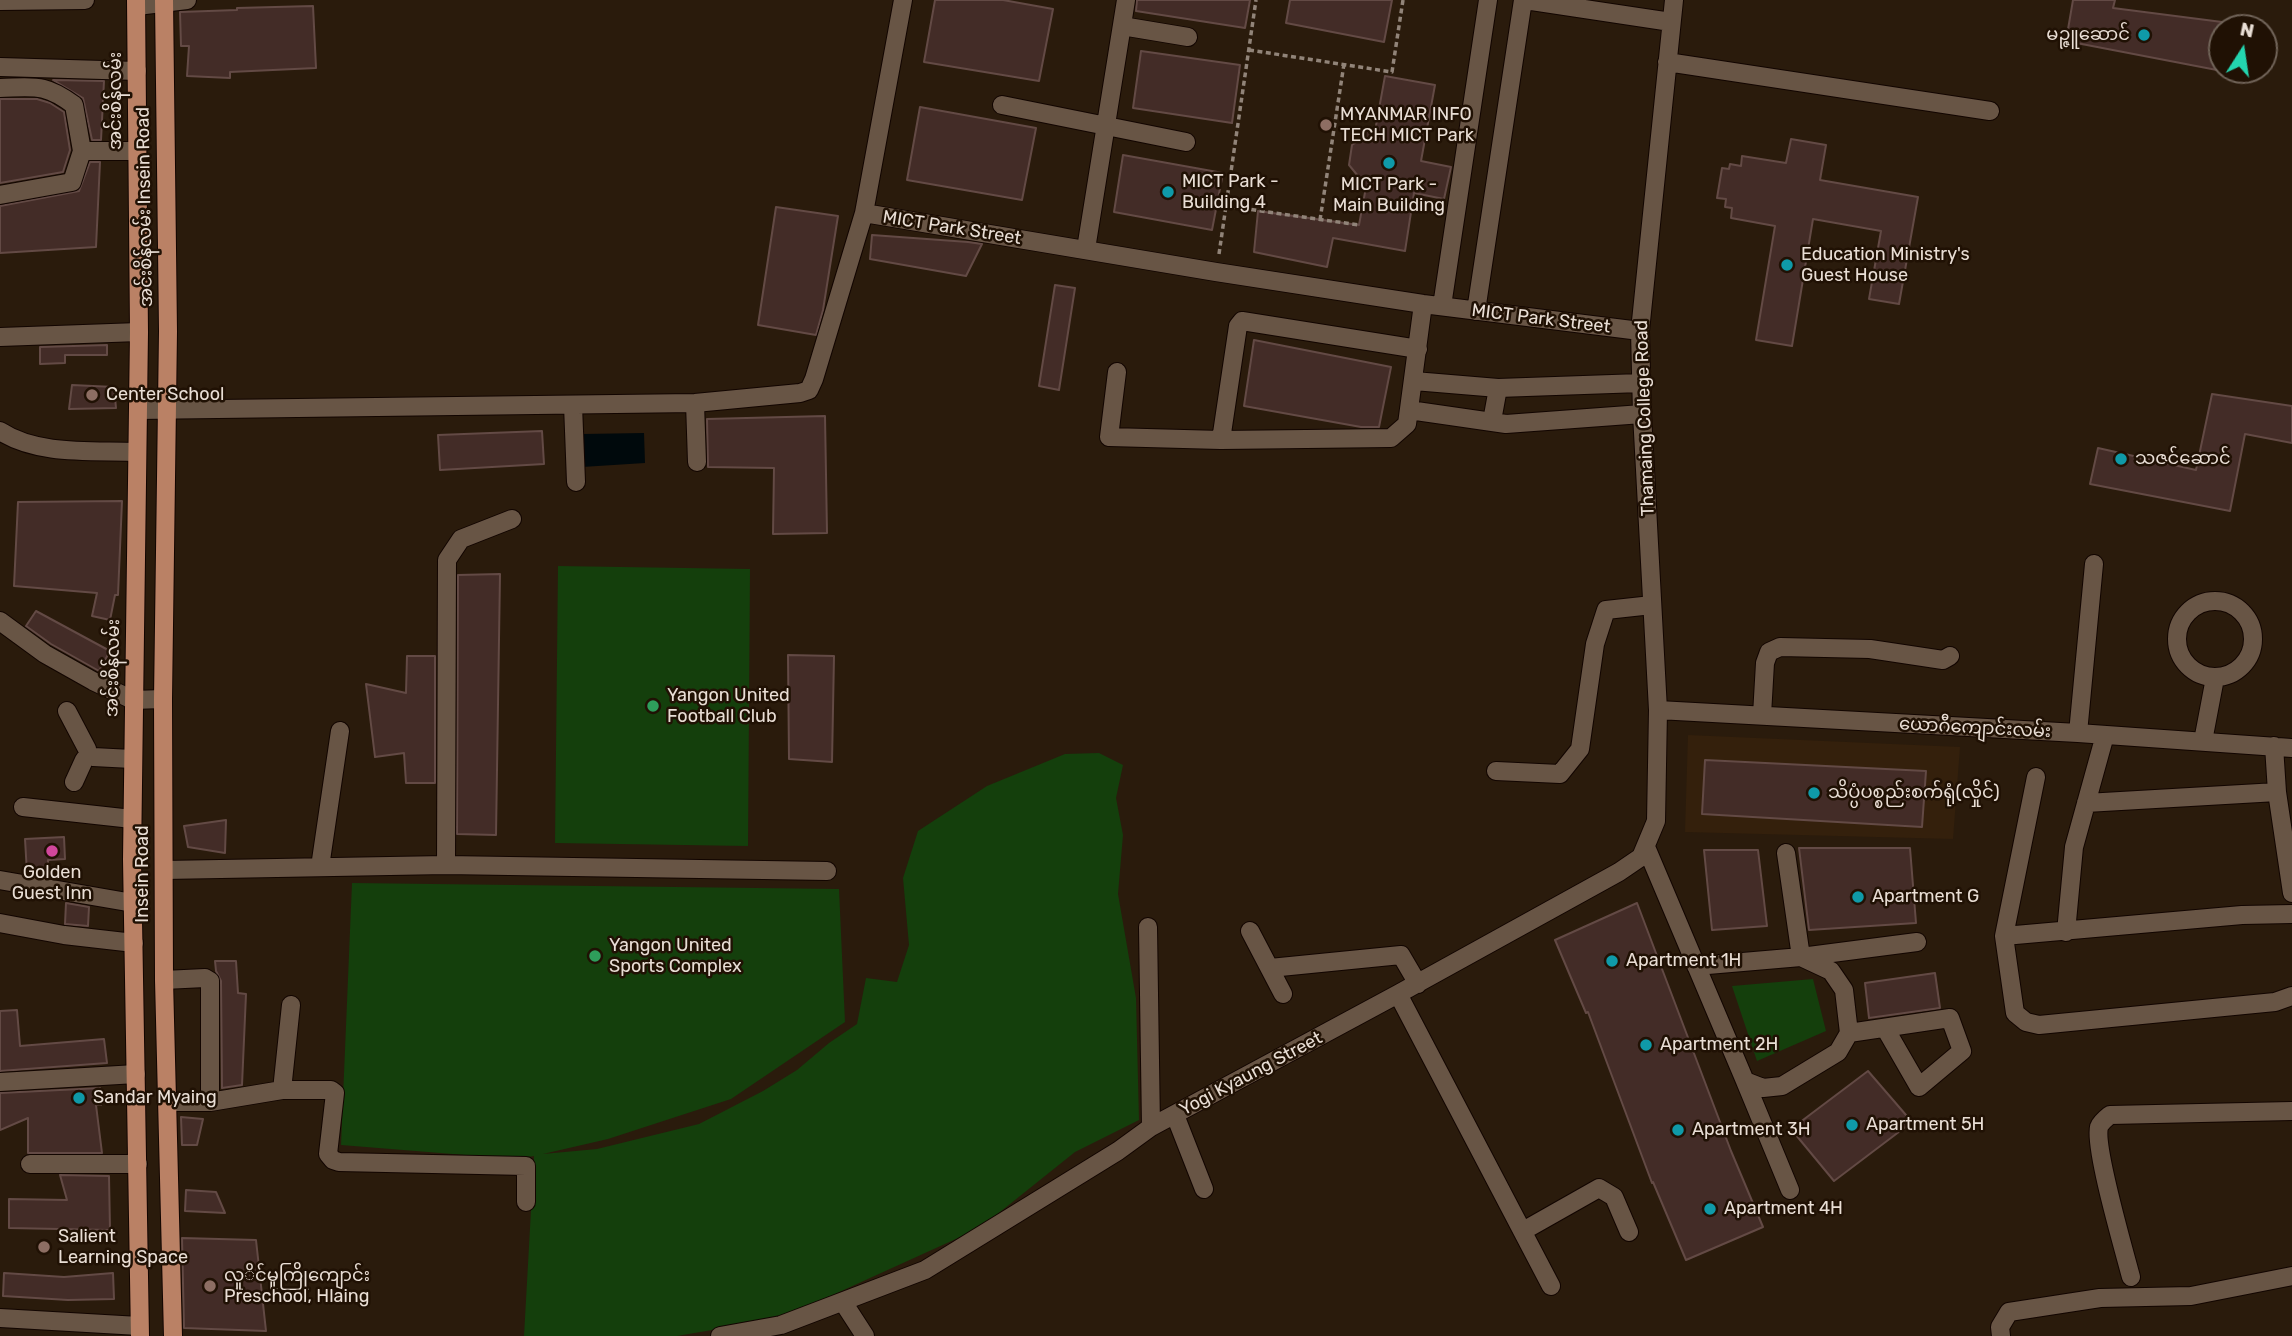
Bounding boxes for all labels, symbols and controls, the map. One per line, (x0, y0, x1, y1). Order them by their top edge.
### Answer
north arrow (2208, 14, 2278, 84)
text: N (2238, 17, 2256, 43)
place label: မဉ္ဇူဆောင် (2046, 24, 2130, 46)
marker: မဉ္ဇူဆောင် (2136, 27, 2152, 43)
street label: အင်းစိန်လမ်း (105, 52, 127, 150)
place label: MYANMAR INFO TECH MICT Park (1340, 104, 1474, 146)
street label: အင်းစိန်လမ်း Insein Road (132, 107, 158, 307)
marker: MYANMAR INFO TECH MICT Park (1318, 117, 1334, 133)
marker: MICT Park - Main Building (1381, 155, 1397, 171)
place label: MICT Park - Building 4 (1182, 171, 1279, 214)
place label: MICT Park - Main Building (1333, 174, 1445, 216)
marker: MICT Park - Building 4 (1160, 184, 1176, 200)
street label: MICT Park Street (881, 206, 1023, 250)
place label: Education Ministry's Guest House (1801, 244, 1970, 286)
marker: Education Ministry's Guest House (1779, 257, 1795, 273)
street label: MICT Park Street (1470, 300, 1612, 338)
street label: Thamaing College Road (1631, 320, 1659, 516)
place label: Center School (106, 384, 224, 406)
marker: Center School (84, 387, 100, 403)
place label: သဇင်ဆောင် (2135, 448, 2231, 470)
marker: သဇင်ဆောင် (2113, 451, 2129, 467)
street label: အင်းစိန်လမ်း (101, 619, 125, 717)
place label: Yangon United Football Club (667, 685, 790, 728)
marker: Yangon United Football Club (645, 698, 661, 714)
street label: ယောဂီကျောင်းလမ်း (1898, 713, 2052, 743)
place label: သိပ္ပံပစ္စည်းစက်ရုံ(လှိုင်) (1828, 782, 2000, 804)
marker: သိပ္ပံပစ္စည်းစက်ရုံ(လှိုင်) (1806, 785, 1822, 801)
street label: Insein Road (132, 825, 154, 923)
marker: Golden Guest Inn (44, 843, 60, 859)
place label: Golden Guest Inn (12, 862, 92, 904)
place label: Apartment G (1872, 886, 1979, 908)
marker: Apartment G (1850, 889, 1866, 905)
place label: Yangon United Sports Complex (609, 935, 742, 978)
marker: Yangon United Sports Complex (587, 948, 603, 964)
place label: Apartment 1H (1626, 950, 1741, 972)
marker: Apartment 1H (1604, 953, 1620, 969)
street label: Yogi Kyaung Street (1176, 1027, 1326, 1121)
place label: Apartment 2H (1660, 1034, 1778, 1056)
marker: Apartment 2H (1638, 1037, 1654, 1053)
place label: Sandar Myaing (93, 1087, 217, 1109)
marker: Sandar Myaing (71, 1090, 87, 1106)
place label: Apartment 5H (1866, 1114, 1984, 1136)
marker: Apartment 5H (1844, 1117, 1860, 1133)
place label: Apartment 3H (1692, 1119, 1811, 1141)
marker: Apartment 3H (1670, 1122, 1686, 1138)
place label: Apartment 4H (1724, 1198, 1843, 1220)
marker: Apartment 4H (1702, 1201, 1718, 1217)
place label: Salient Learning Space (58, 1226, 188, 1268)
marker: Salient Learning Space (36, 1239, 52, 1255)
place label: လှုိင်မူကြိုကျောင်း Preschool, Hlaing (224, 1265, 370, 1308)
marker: လှုိင်မူကြိုကျောင်း Preschool, Hlaing (202, 1278, 218, 1294)

